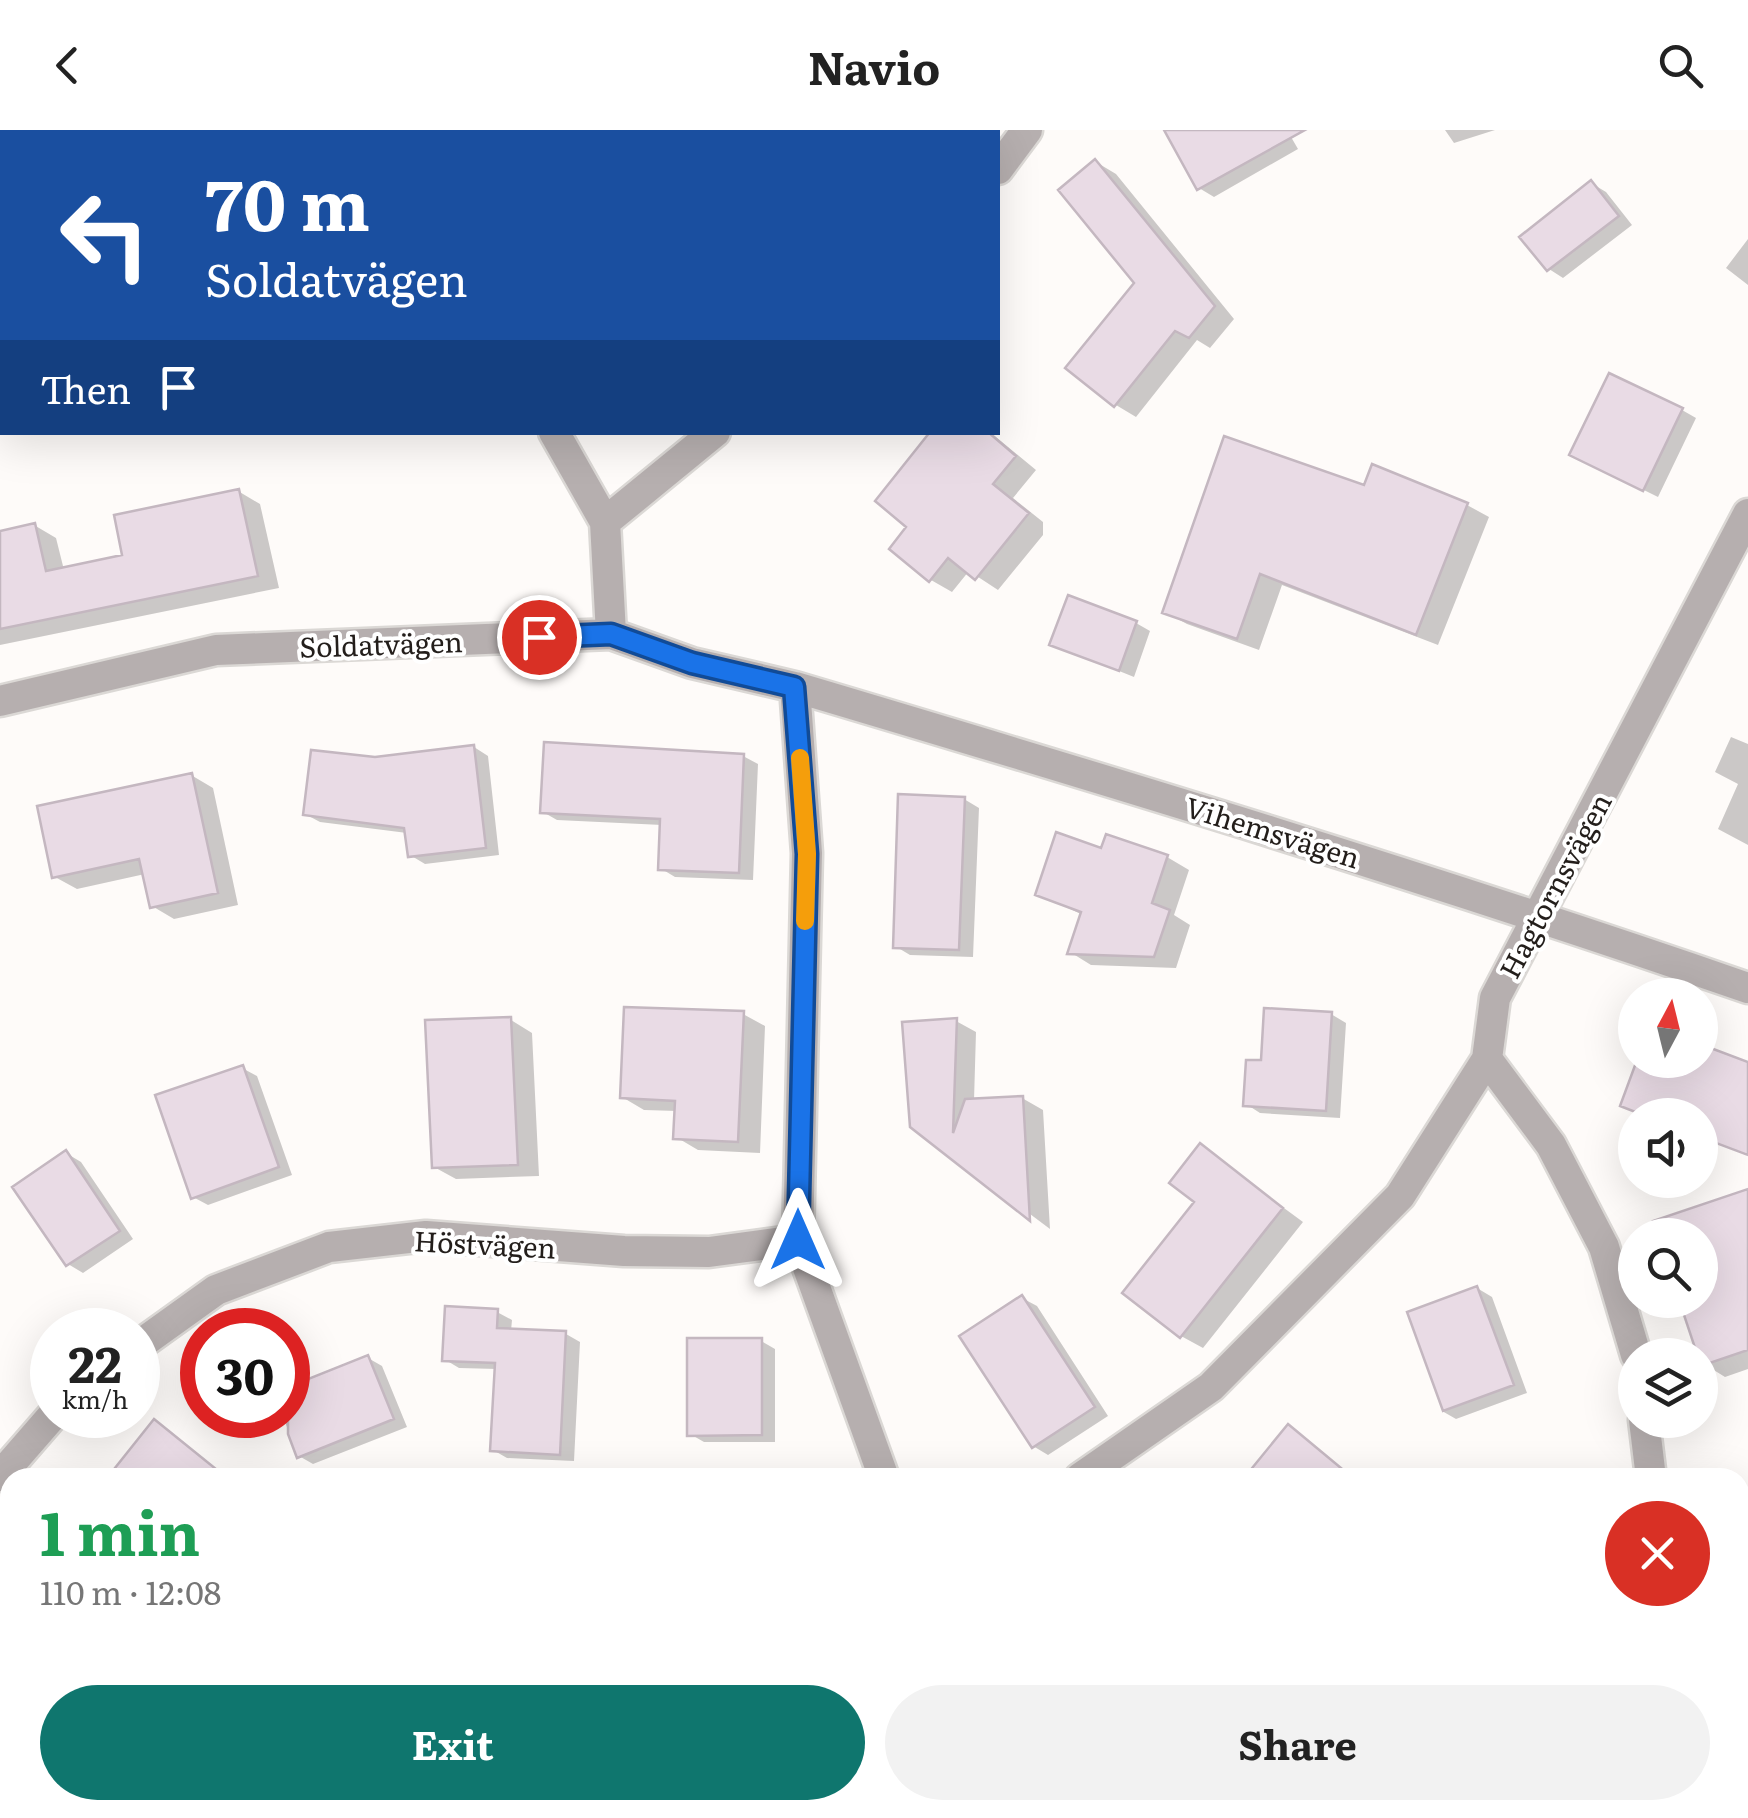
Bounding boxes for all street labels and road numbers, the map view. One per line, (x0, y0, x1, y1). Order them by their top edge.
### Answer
street label: Soldatvägen (299, 619, 463, 667)
street label: Vihemsvägen (1181, 785, 1365, 877)
street label: Hagtornsvägen (1487, 785, 1621, 985)
street label: Höstvägen (413, 1218, 557, 1268)

